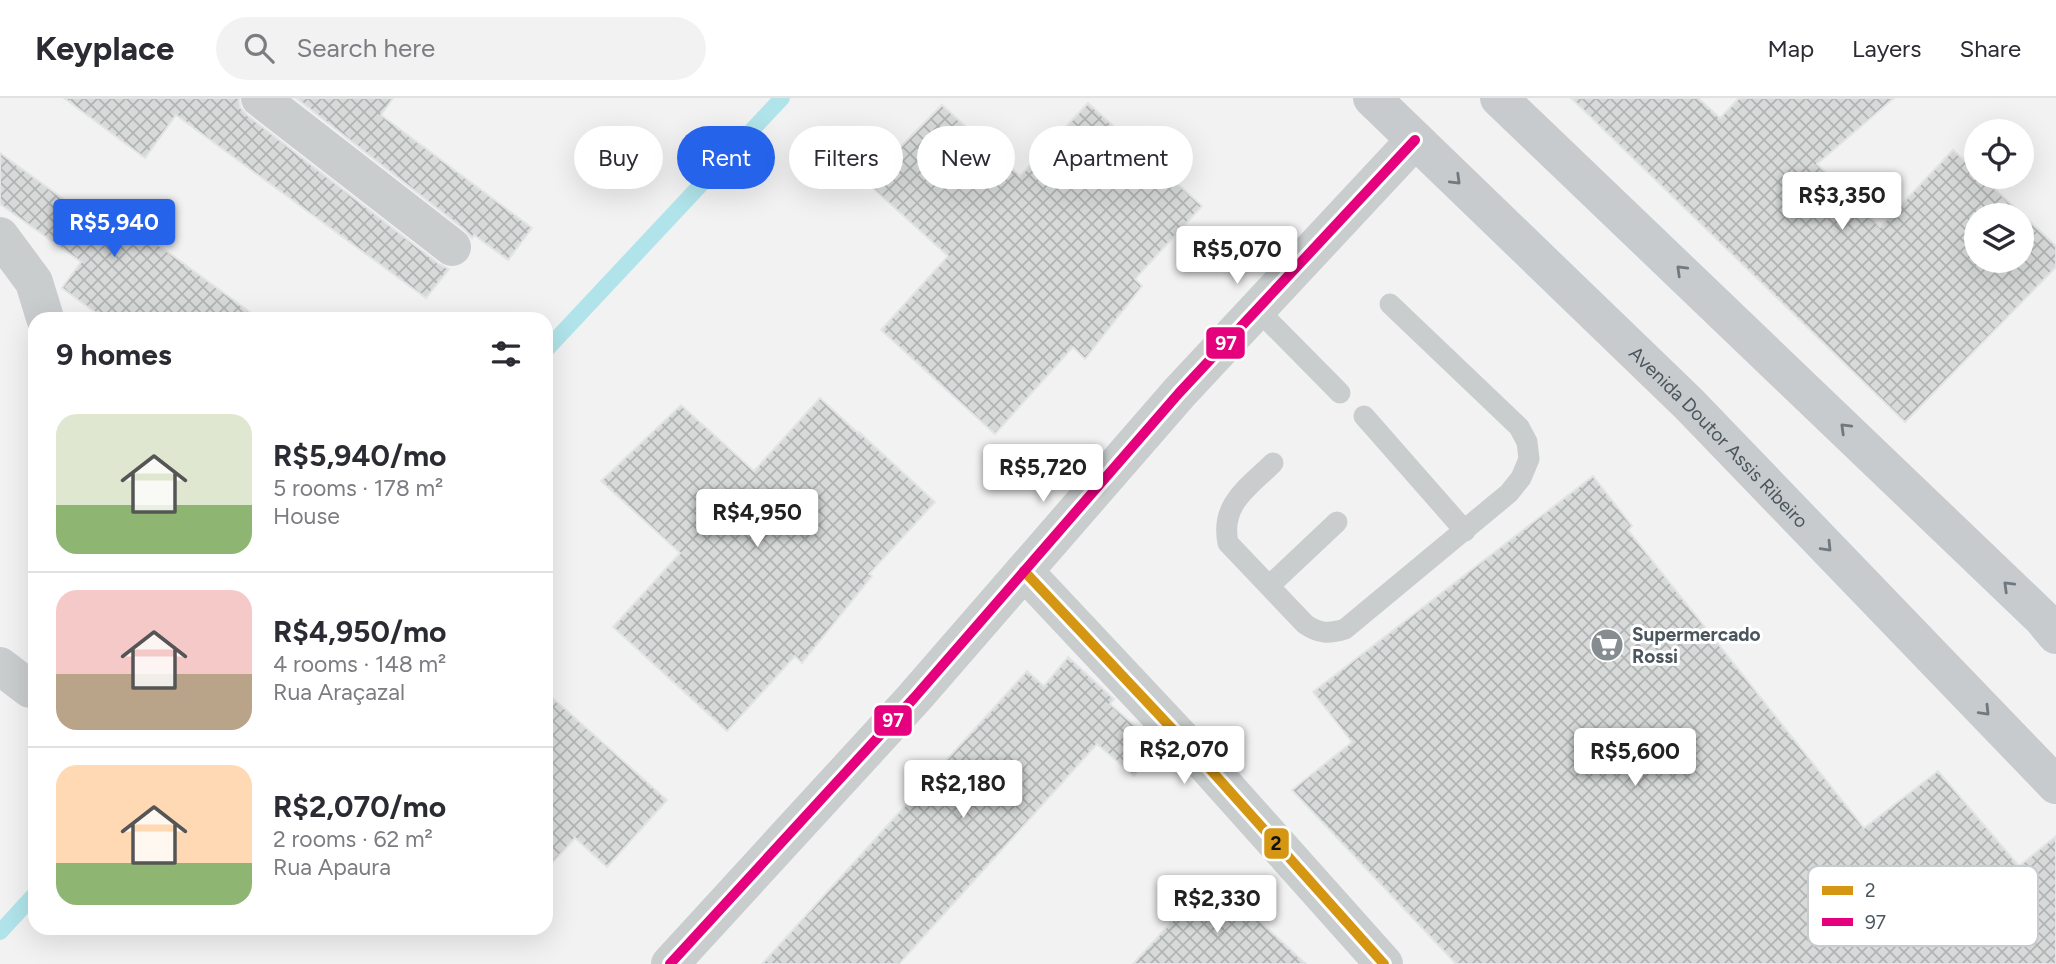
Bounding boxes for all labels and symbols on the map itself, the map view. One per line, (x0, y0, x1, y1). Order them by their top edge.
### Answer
one-way arrow (1448, 171, 1461, 184)
pin: R$3,350 (1777, 172, 1907, 232)
pin: R$5,940 (49, 200, 179, 259)
pin: R$5,070 (1172, 226, 1302, 286)
one-way arrow (1676, 266, 1689, 279)
line badge: 97 (1205, 326, 1246, 360)
text: 97 (1215, 332, 1237, 355)
street label: Avenida Doutor Assis Ribeiro (1624, 342, 1813, 533)
one-way arrow (1840, 423, 1853, 436)
pin: R$5,720 (978, 444, 1108, 504)
pin: R$4,950 (692, 490, 822, 549)
one-way arrow (1818, 539, 1831, 552)
one-way arrow (2004, 581, 2017, 594)
place label: Supermercado Rossi (1632, 623, 1761, 668)
supermarket icon: Supermercado Rossi (1588, 626, 1626, 664)
one-way arrow (1976, 702, 1989, 715)
line badge: 97 (873, 704, 913, 737)
text: 97 (882, 709, 904, 732)
pin: R$2,070 (1119, 726, 1249, 786)
pin: R$5,600 (1570, 728, 1700, 788)
pin: R$2,180 (898, 760, 1028, 820)
line badge: 2 (1263, 827, 1290, 860)
text: 2 (1270, 832, 1282, 855)
legend (1808, 866, 2038, 946)
pin: R$2,330 (1152, 876, 1282, 935)
text: 2 (1865, 879, 1876, 902)
text: 97 (1865, 911, 1886, 934)

